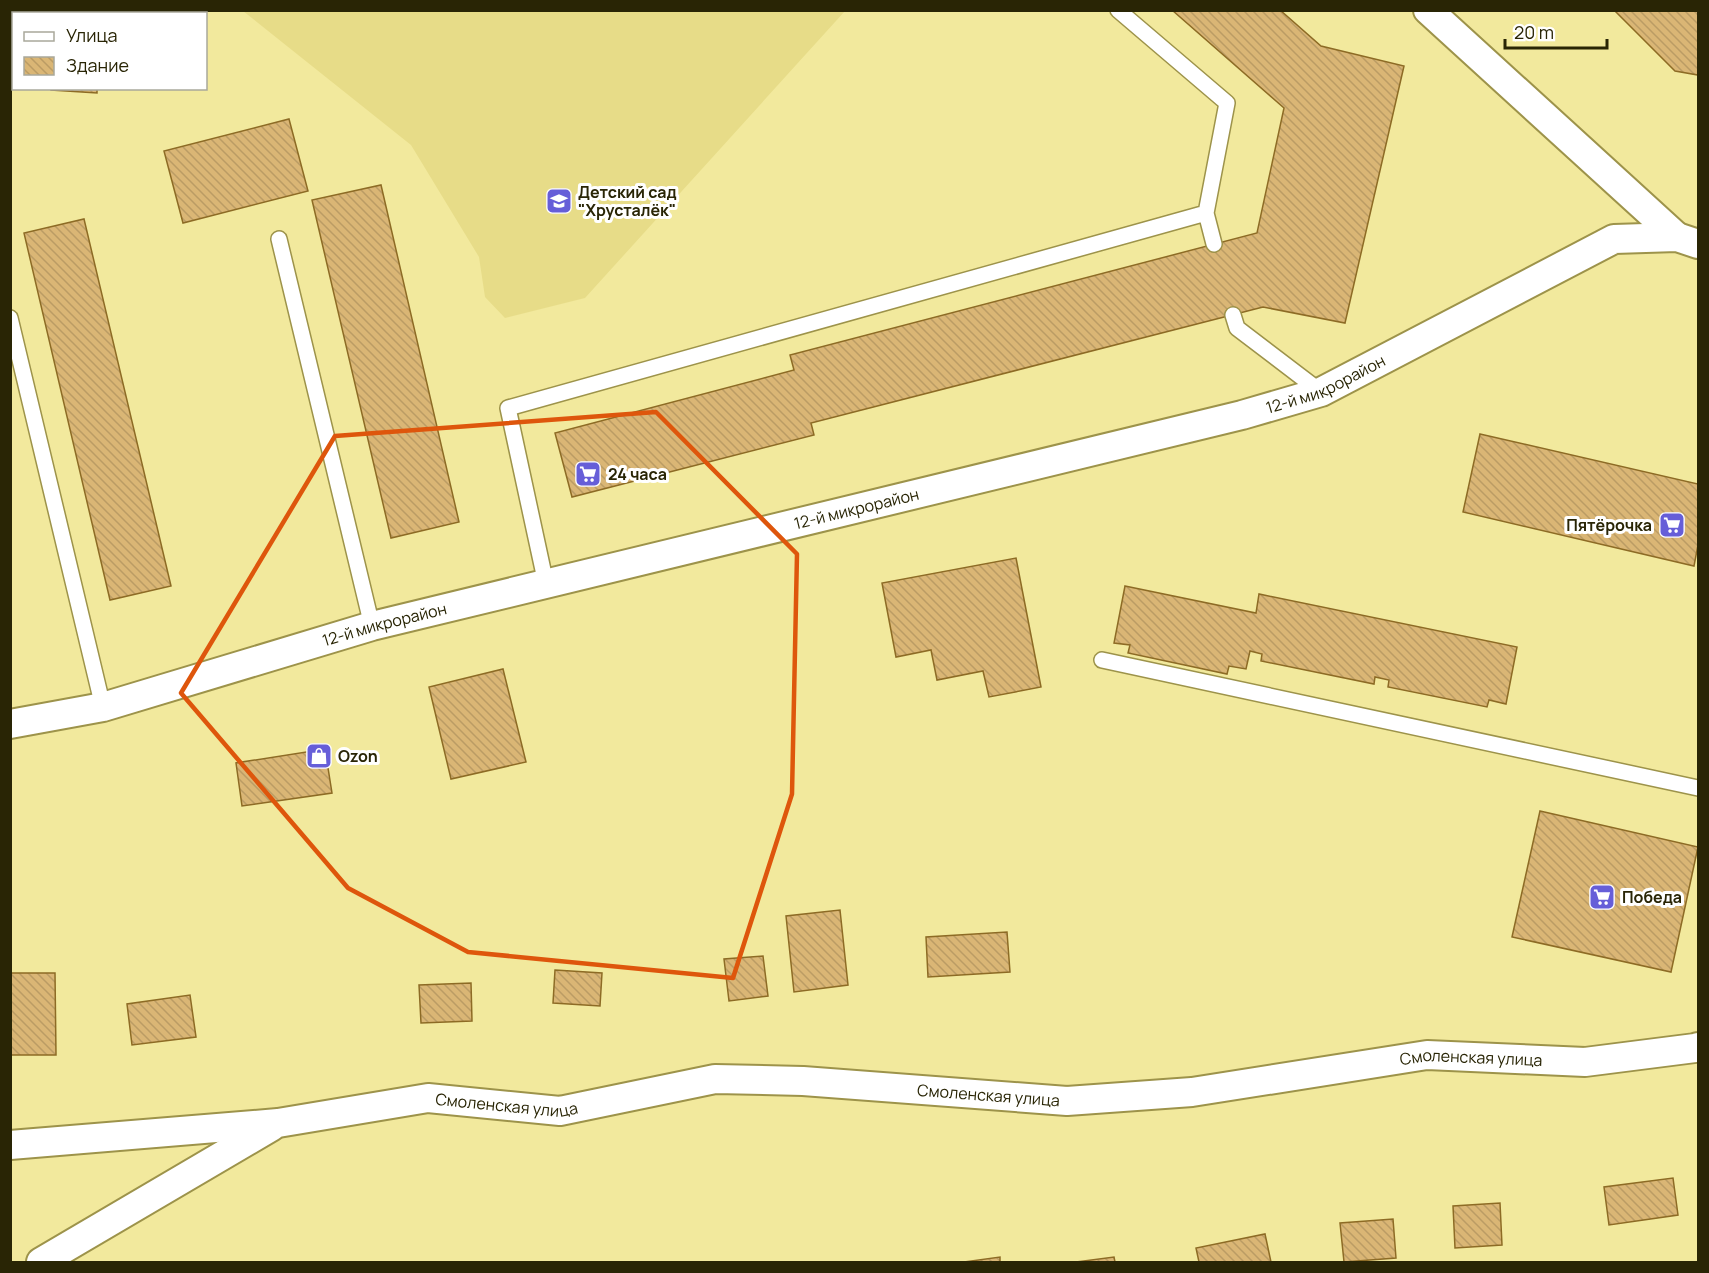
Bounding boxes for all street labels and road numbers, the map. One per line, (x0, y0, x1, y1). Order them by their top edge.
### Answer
street label: 12-й микрорайон (1263, 349, 1389, 418)
street label: 12-й микрорайон (792, 483, 921, 534)
street label: 12-й микрорайон (320, 597, 449, 651)
street label: Смоленская улица (1398, 1043, 1543, 1071)
street label: Смоленская улица (916, 1079, 1061, 1111)
street label: Смоленская улица (434, 1088, 580, 1122)

